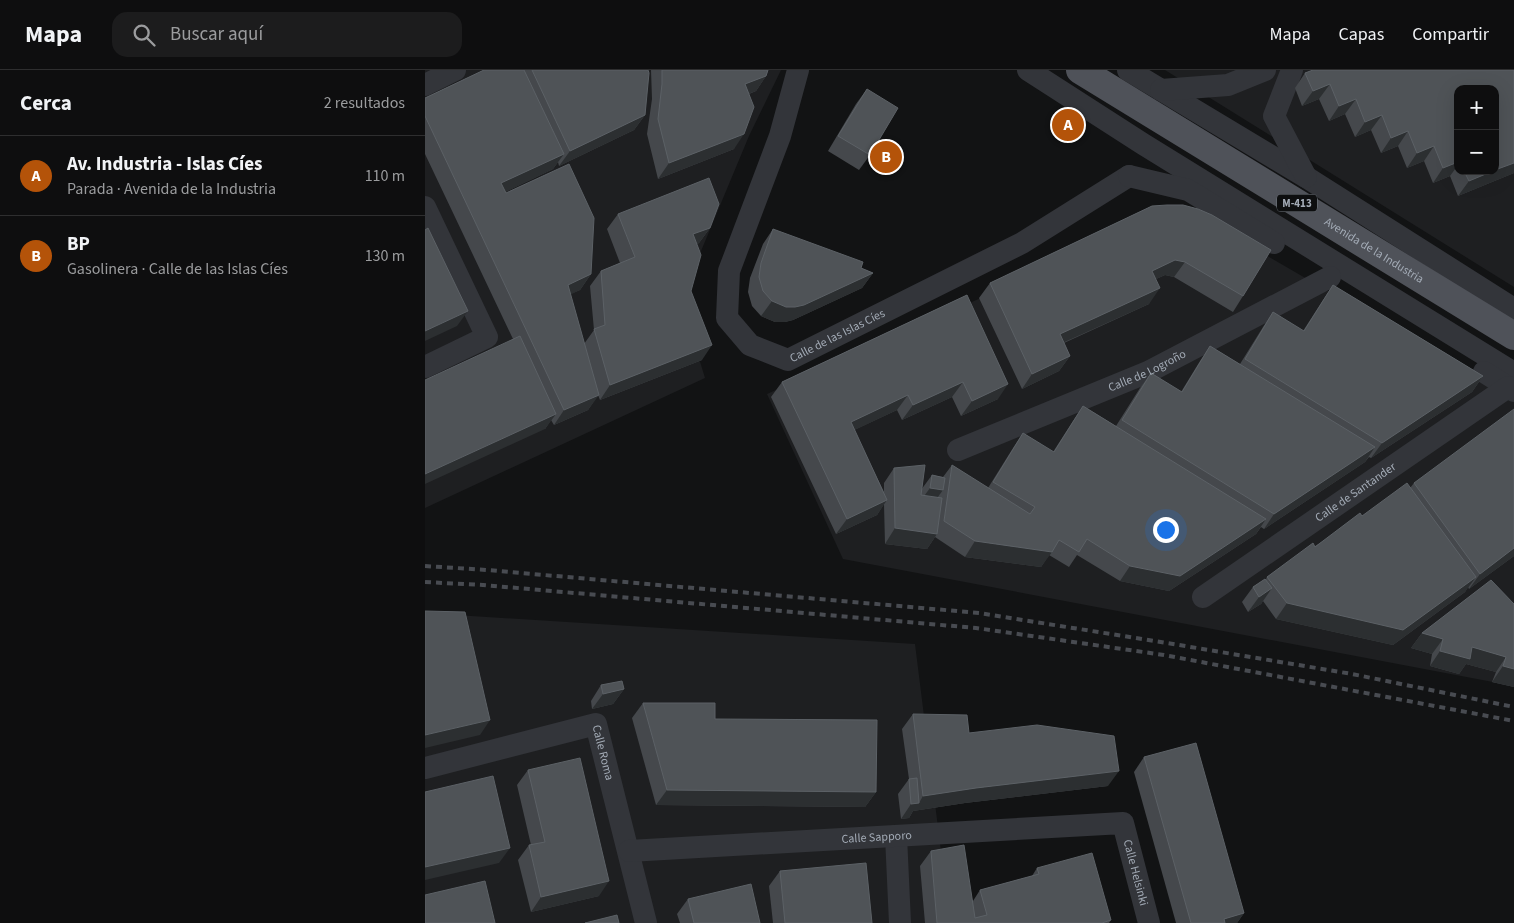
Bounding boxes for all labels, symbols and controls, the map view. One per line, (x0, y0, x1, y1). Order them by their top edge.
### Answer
search box (112, 12, 462, 57)
text: Mapa (25, 17, 82, 52)
icon: search (130, 21, 158, 49)
text: Buscar aquí (170, 21, 263, 48)
text: Mapa (1270, 22, 1311, 47)
text: Capas (1339, 22, 1384, 47)
text: Compartir (1412, 22, 1489, 47)
map controls (1454, 85, 1499, 175)
button: + (1454, 85, 1499, 130)
text: Cerca (20, 88, 72, 118)
text: 2 resultados (324, 92, 405, 114)
pin: A (1052, 106, 1084, 144)
button: − (1454, 130, 1499, 175)
pin: B (870, 138, 902, 176)
text: Av. Industria - Islas Cíes (67, 151, 263, 178)
text: A (31, 165, 41, 187)
text: 110 m (365, 165, 405, 187)
text: Parada · Avenida de la Industria (67, 178, 276, 200)
road number: M-413 (1277, 195, 1317, 212)
street label: Avenida de la Industria (1321, 214, 1427, 288)
text: BP (67, 231, 90, 258)
text: B (31, 245, 41, 267)
text: 130 m (365, 245, 405, 267)
text: Gasolinera · Calle de las Islas Cíes (67, 258, 288, 280)
street label: Calle de las Islas Cíes (787, 305, 888, 367)
street label: Calle de Logroño (1106, 346, 1189, 396)
street label: Calle de Santander (1312, 458, 1400, 526)
your location (1153, 517, 1179, 543)
street label: Calle Roma (588, 723, 618, 782)
street label: Calle Sapporo (841, 827, 912, 848)
street label: Calle Helsinki (1119, 838, 1152, 908)

